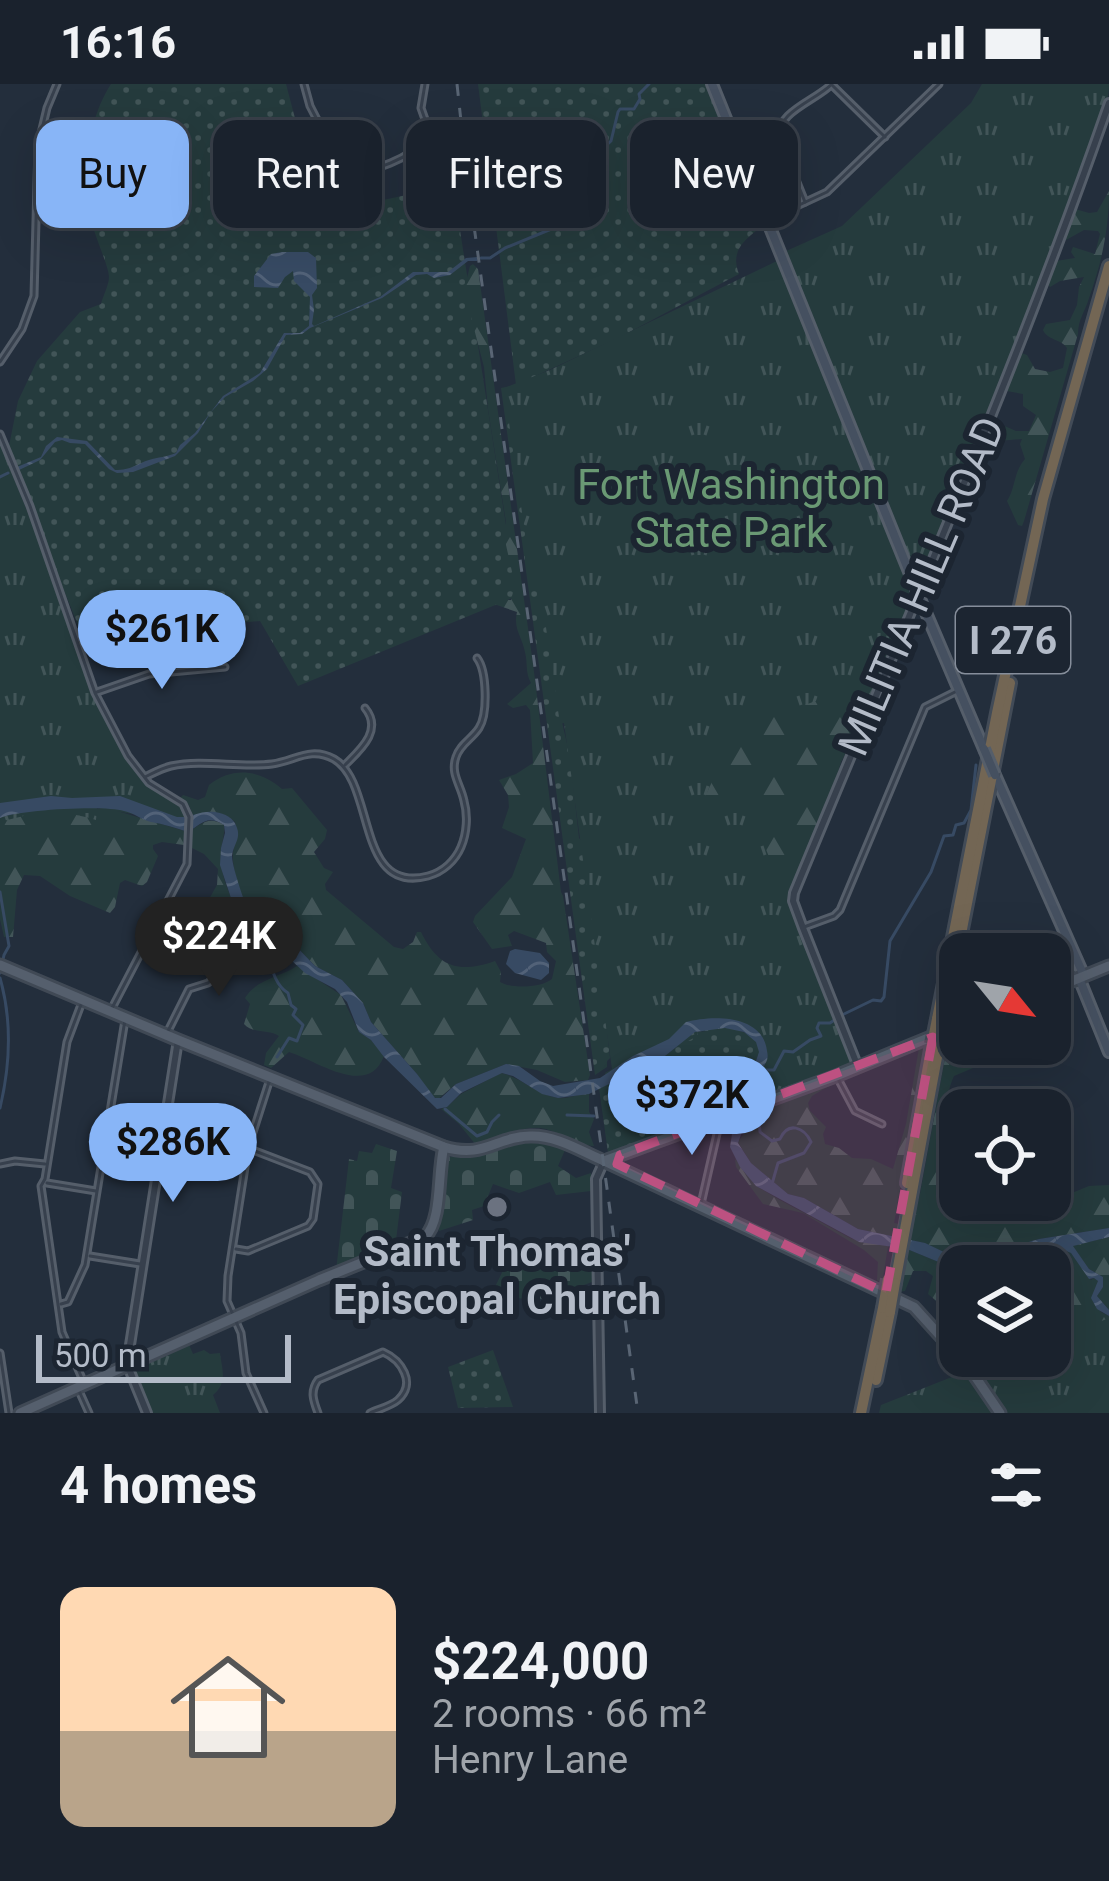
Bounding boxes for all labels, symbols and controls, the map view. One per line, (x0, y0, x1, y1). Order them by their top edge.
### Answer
text: 16:16 (60, 16, 176, 69)
chip: Buy (36, 120, 189, 228)
chip: Rent (213, 120, 382, 228)
chip: Filters (406, 120, 606, 228)
chip: New (630, 120, 798, 228)
street label: MILITIA HILL ROAD (828, 410, 1015, 763)
park label: Fort Washington State Park (577, 460, 885, 557)
pin: $261K (78, 590, 246, 692)
text: $261K (105, 606, 219, 652)
road number: I 276 (956, 607, 1070, 673)
pin: $224K (135, 897, 303, 999)
text: $224K (162, 913, 276, 959)
north arrow (939, 933, 1071, 1065)
map controls (939, 933, 1071, 1377)
pin: $372K (608, 1056, 776, 1158)
text: $372K (635, 1072, 749, 1118)
button: locate (939, 1089, 1071, 1221)
pin: $286K (89, 1103, 257, 1205)
text: $286K (116, 1119, 230, 1165)
marker: Saint Thomas' Episcopal Church (484, 1194, 510, 1220)
place label: Saint Thomas' Episcopal Church (333, 1227, 661, 1324)
button: layers (939, 1245, 1071, 1377)
scale bar (36, 1329, 291, 1382)
text: 500 m (54, 1336, 147, 1375)
icon: filters (983, 1452, 1049, 1518)
text: 4 homes (60, 1456, 257, 1515)
text: $224,000 (432, 1632, 649, 1691)
icon: home (156, 1635, 300, 1779)
text: 2 rooms · 66 m² (432, 1691, 707, 1737)
text: Henry Lane (432, 1737, 628, 1783)

